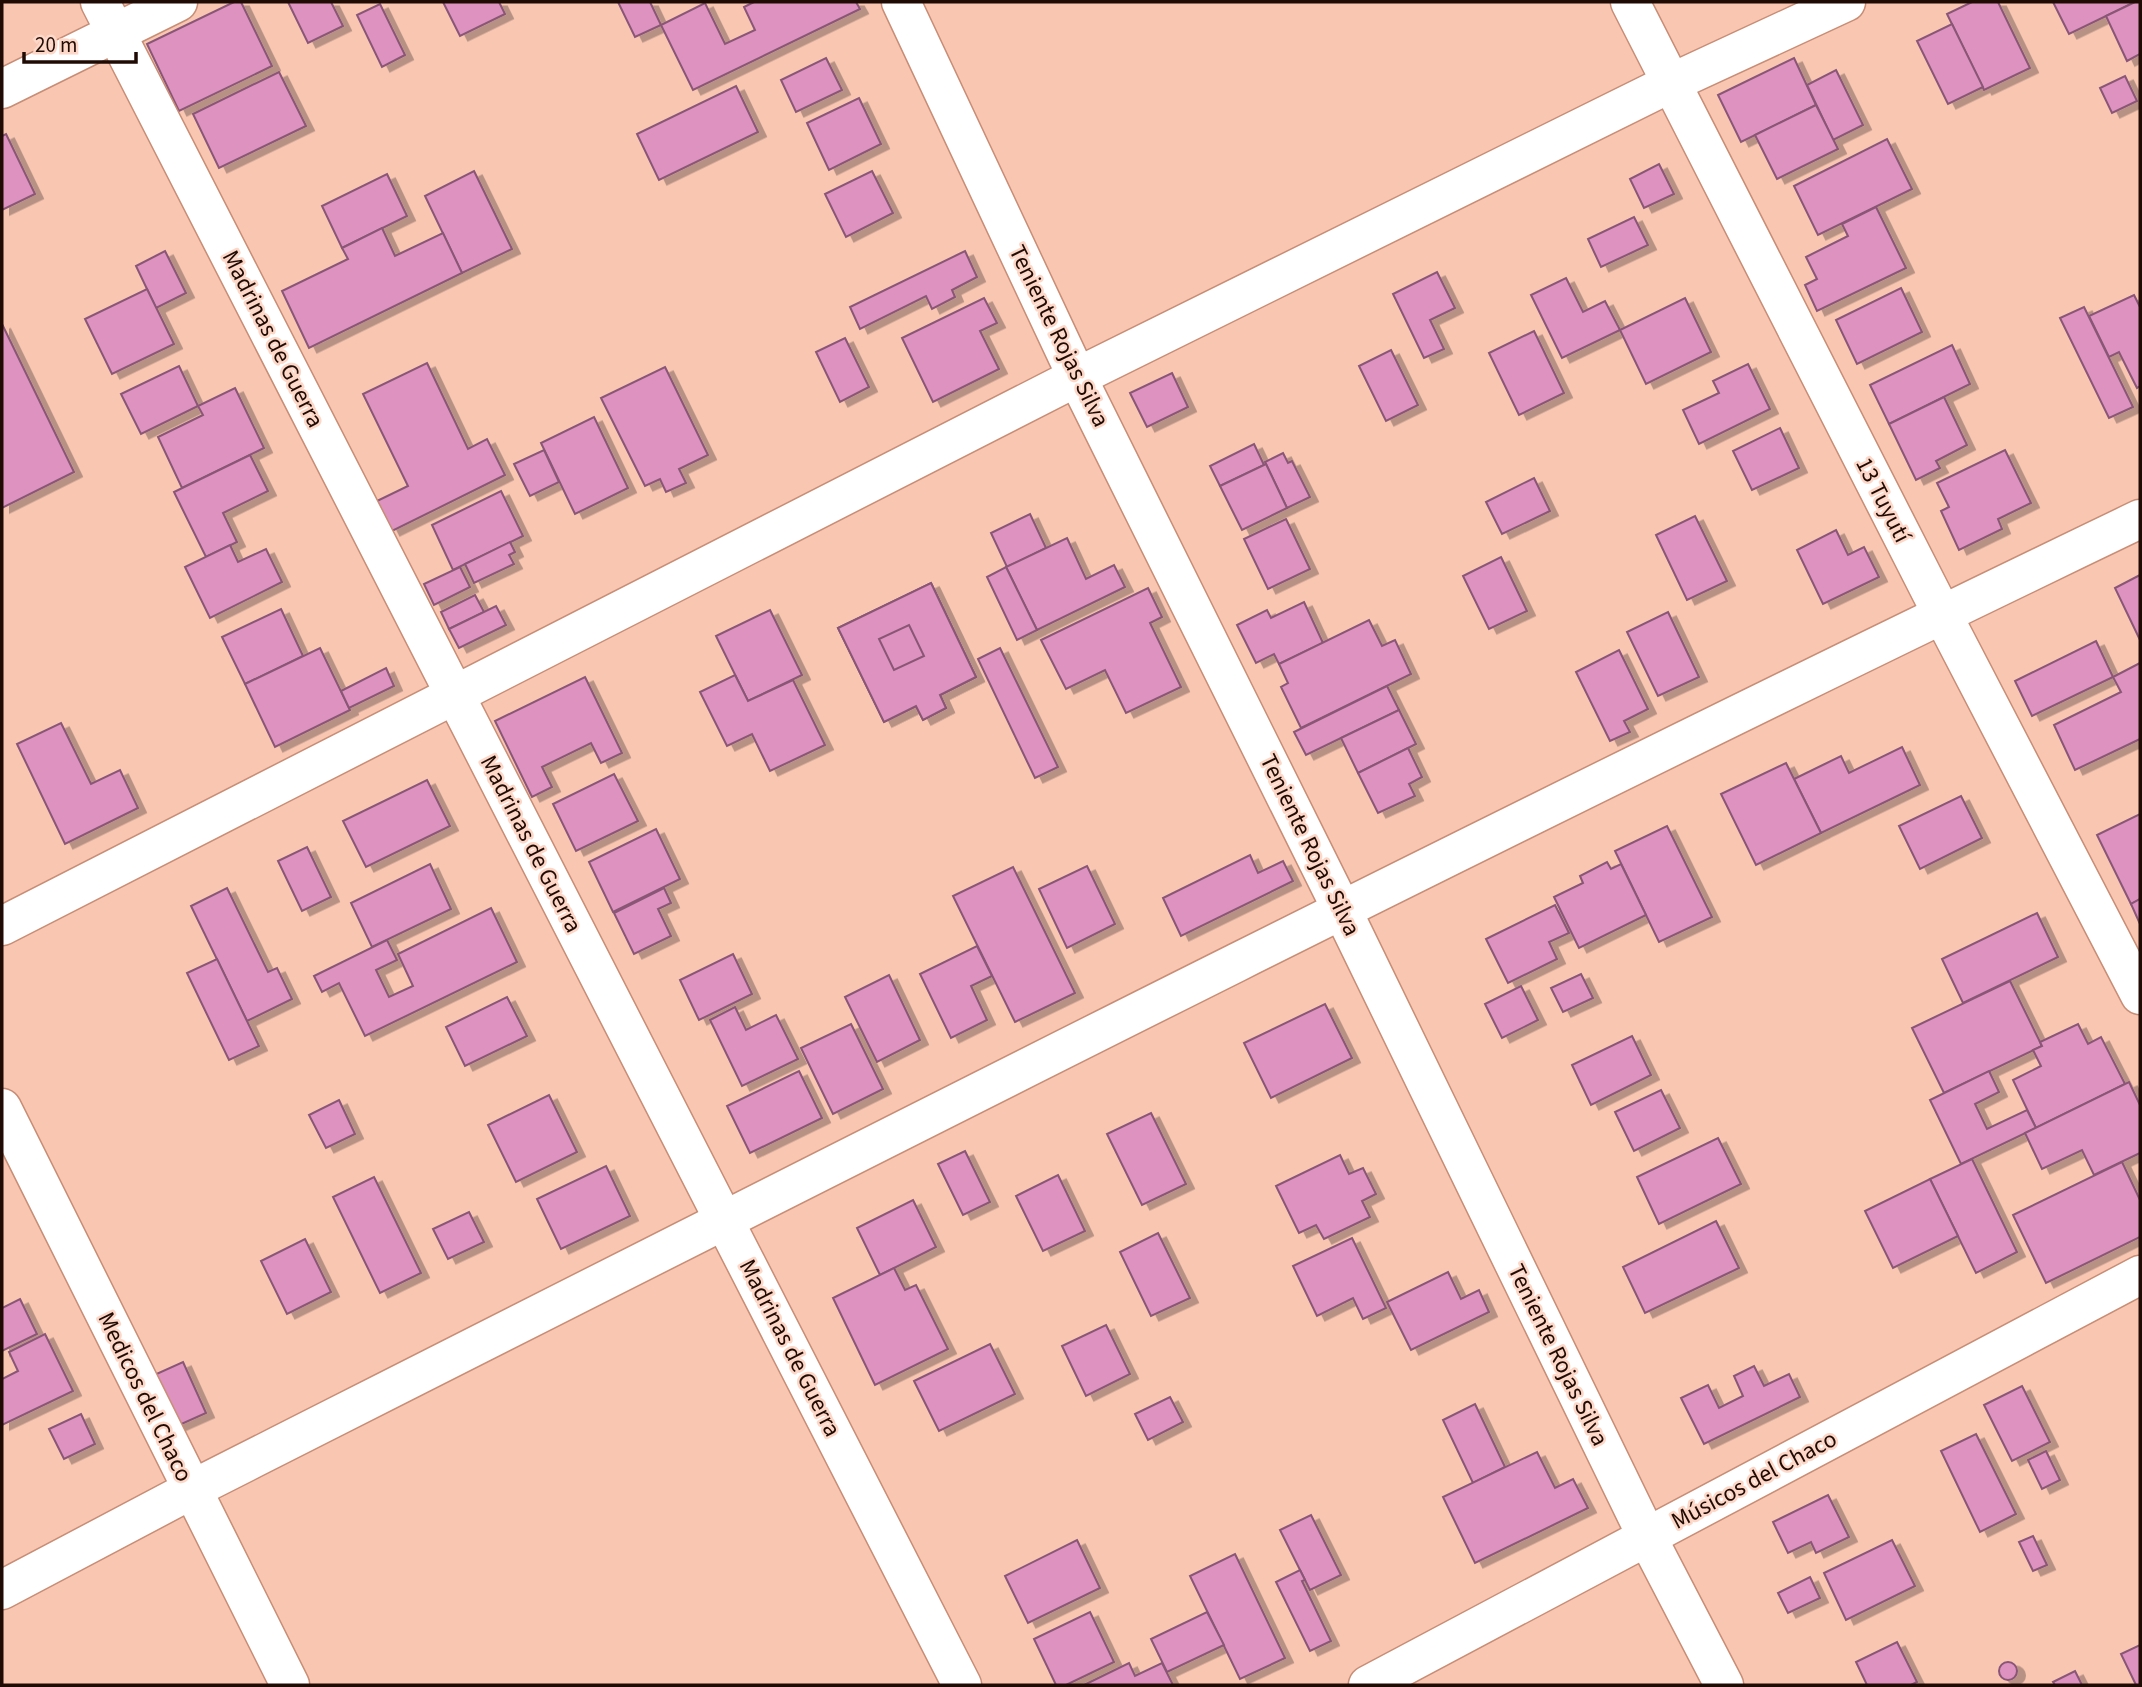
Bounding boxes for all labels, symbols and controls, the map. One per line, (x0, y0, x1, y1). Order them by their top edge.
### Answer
scale bar (24, 21, 136, 65)
text: 20 m (35, 30, 77, 60)
street label: Teniente Rojas Silva (1000, 239, 1118, 433)
street label: Madrinas de Guerra (213, 244, 333, 434)
street label: 13 Tuyutí (1847, 451, 1920, 550)
street label: Teniente Rojas Silva (1251, 748, 1369, 942)
street label: Madrinas de Guerra (471, 749, 591, 939)
street label: Madrinas de Guerra (730, 1253, 850, 1443)
street label: Teniente Rojas Silva (1499, 1258, 1617, 1452)
street label: Medicos del Chaco (89, 1306, 201, 1488)
street label: Músicos del Chaco (1665, 1422, 1843, 1538)

